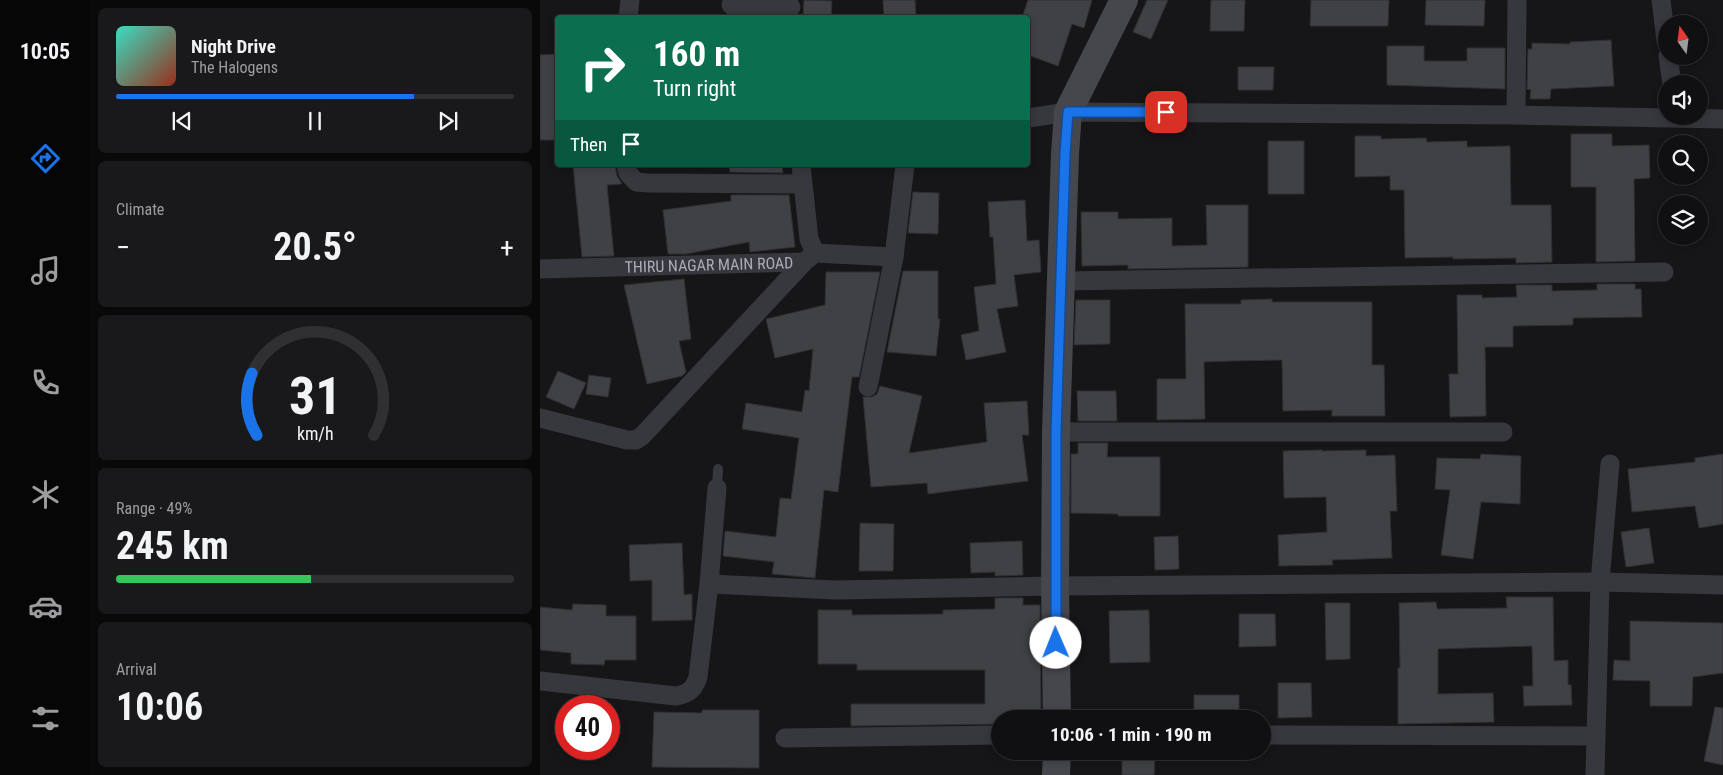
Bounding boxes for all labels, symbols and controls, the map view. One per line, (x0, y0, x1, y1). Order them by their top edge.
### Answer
north arrow (1658, 15, 1708, 65)
map controls (1658, 15, 1708, 245)
text: 160 m (653, 34, 740, 75)
text: Night Drive (191, 35, 276, 58)
icon: right (570, 35, 635, 100)
text: 10:05 (20, 39, 70, 64)
text: The Halogens (191, 58, 278, 77)
button: sound (1658, 75, 1708, 125)
text: Turn right (653, 76, 736, 101)
pin (1145, 91, 1187, 133)
icon: arrive (1152, 98, 1180, 126)
icon: previous (168, 107, 196, 135)
icon: pause (301, 107, 329, 135)
icon: next (434, 107, 462, 135)
icon: arrive (617, 130, 645, 158)
text: Then (570, 133, 607, 156)
button: search (1658, 135, 1708, 185)
icon: directions (28, 141, 63, 176)
button: layers (1658, 195, 1708, 245)
text: Climate (116, 200, 164, 219)
text: 20.5° (273, 225, 357, 269)
text: − (116, 231, 130, 264)
text: + (500, 231, 514, 264)
icon: music (28, 253, 63, 288)
street label: THIRU NAGAR MAIN ROAD (624, 253, 794, 276)
icon: phone (28, 365, 63, 400)
text: 31 (289, 366, 341, 427)
text: km/h (297, 423, 333, 444)
icon: climate (28, 477, 63, 512)
text: Range · 49% (116, 499, 192, 518)
text: 245 km (116, 524, 229, 568)
icon: car (28, 589, 63, 624)
position arrow (1029, 616, 1081, 668)
text: Arrival (116, 660, 157, 679)
text: 10:06 (116, 685, 203, 729)
speed limit sign: 40 (555, 695, 620, 760)
icon: filters (28, 701, 63, 736)
text: 10:06 · 1 min · 190 m (1050, 723, 1212, 746)

